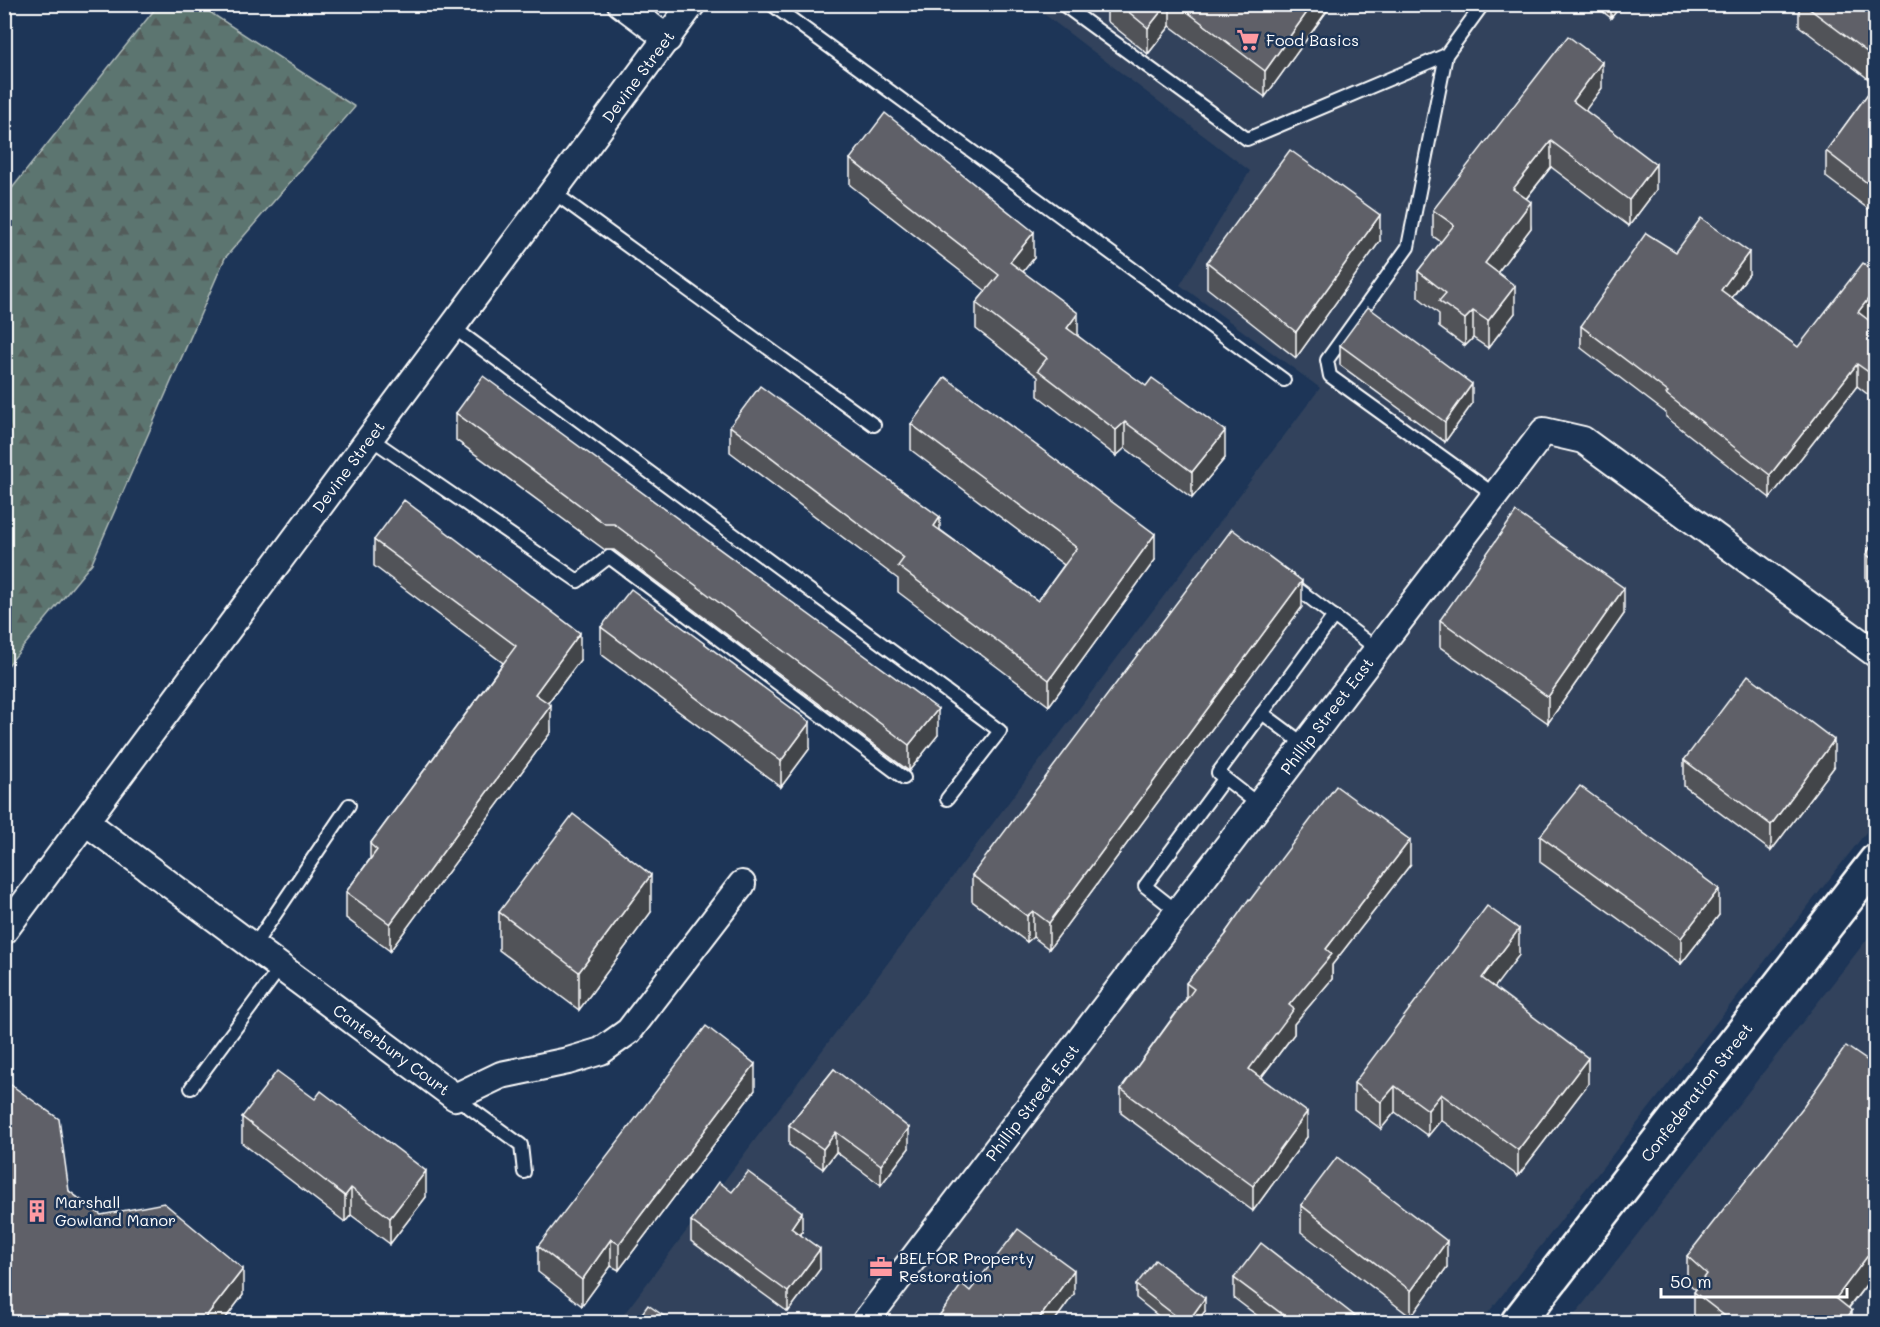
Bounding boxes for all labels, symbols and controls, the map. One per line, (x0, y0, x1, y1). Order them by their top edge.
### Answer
street label: Devine Street (597, 26, 679, 126)
supermarket icon: Food Basics (1235, 27, 1261, 53)
place label: Food Basics (1266, 29, 1359, 50)
street label: Devine Street (307, 416, 389, 517)
street label: Phillip Street East (1275, 653, 1378, 778)
street label: Canterbury Court (329, 999, 454, 1100)
street label: Confederation Street (1636, 1018, 1757, 1166)
street label: Phillip Street East (981, 1039, 1083, 1165)
place label: Marshall Gowland Manor (55, 1191, 176, 1230)
building icon: Marshall Gowland Manor (24, 1198, 50, 1224)
place label: BELFOR Property Restoration (899, 1247, 1034, 1286)
office icon: BELFOR Property Restoration (868, 1254, 894, 1280)
scale bar (1661, 1261, 1847, 1299)
text: 50 m (1670, 1269, 1712, 1293)

